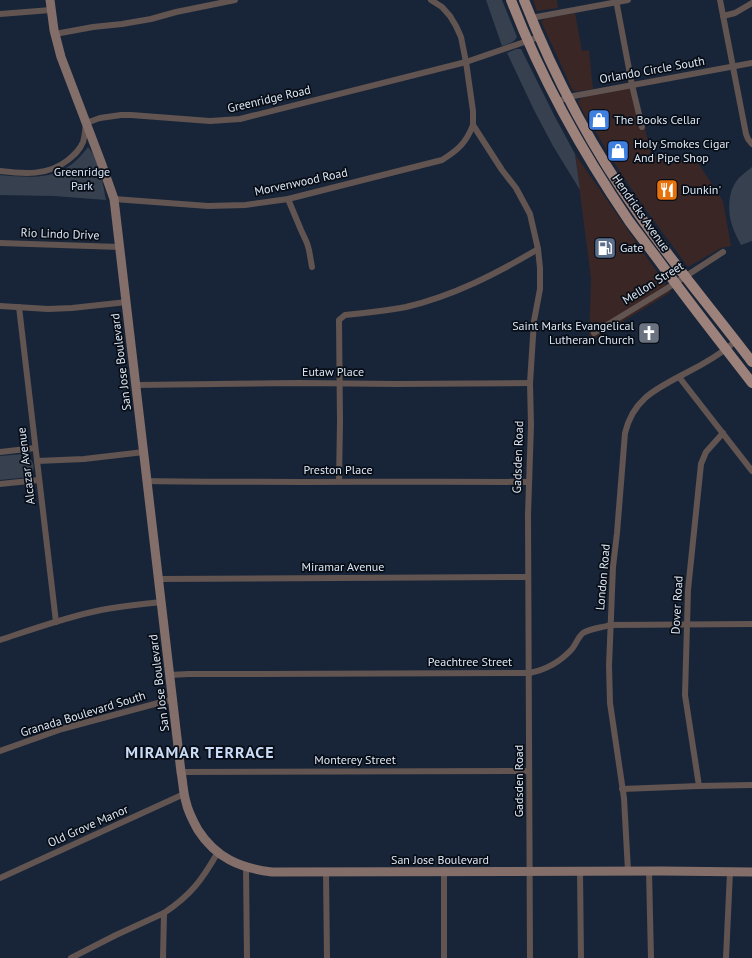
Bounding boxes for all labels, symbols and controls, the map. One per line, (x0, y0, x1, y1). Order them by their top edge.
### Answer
street label: Orlando Circle South (598, 53, 706, 86)
street label: Greenridge Road (226, 82, 312, 115)
shop icon: The Books Cellar (586, 107, 612, 133)
place label: The Books Cellar (614, 112, 700, 127)
place label: Holy Smokes Cigar And Pipe Shop (634, 136, 729, 165)
shop icon: Holy Smokes Cigar And Pipe Shop (605, 138, 631, 164)
park label: Greenridge Park (54, 164, 110, 193)
street label: Morvenwood Road (253, 164, 349, 199)
street label: Hendricks Avenue (609, 171, 674, 254)
restaurant icon: Dunkin' (654, 177, 680, 203)
place label: Dunkin' (682, 182, 721, 197)
street label: Rio Lindo Drive (20, 225, 100, 242)
fuel station icon: Gate (592, 235, 618, 261)
place label: Gate (620, 240, 643, 255)
street label: Mellon Street (619, 258, 686, 307)
street label: San Jose Boulevard (107, 313, 134, 412)
place label: Saint Marks Evangelical Lutheran Church (512, 318, 634, 347)
church icon: Saint Marks Evangelical Lutheran Church (636, 320, 662, 346)
street label: Eutaw Place (302, 364, 364, 379)
street label: Gadsden Road (509, 420, 526, 493)
street label: Alcazar Avenue (13, 427, 38, 505)
street label: Preston Place (303, 462, 373, 477)
street label: London Road (592, 543, 613, 611)
street label: Miramar Avenue (302, 559, 384, 574)
street label: Dover Road (667, 575, 686, 635)
street label: San Jose Boulevard (145, 634, 172, 733)
street label: Peachtree Street (428, 654, 512, 669)
street label: Granada Boulevard South (18, 687, 147, 740)
district label: MIRAMAR TERRACE (125, 742, 275, 762)
street label: Gadsden Road (511, 745, 526, 817)
street label: Monterey Street (314, 752, 396, 767)
street label: Old Grove Manor (45, 801, 130, 850)
street label: San Jose Boulevard (391, 852, 489, 867)

